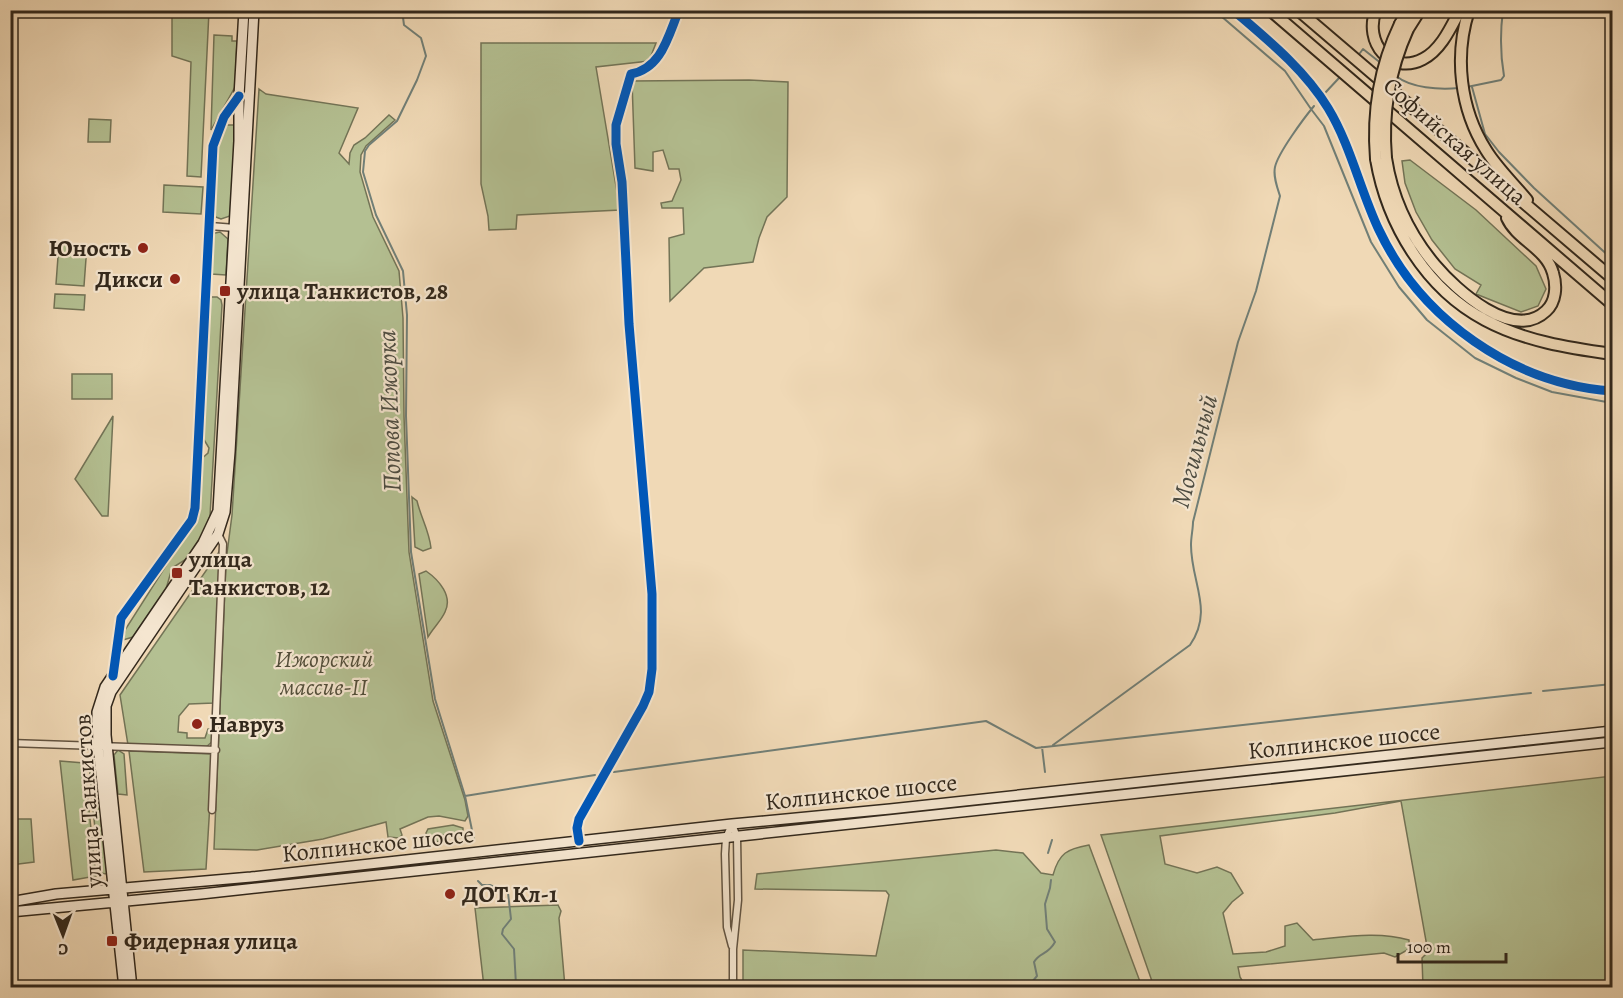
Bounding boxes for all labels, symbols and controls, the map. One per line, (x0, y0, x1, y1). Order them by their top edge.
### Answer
street label: Софийская улица (1376, 70, 1534, 212)
place label: Юность (48, 232, 131, 264)
marker: Юность (136, 241, 150, 255)
place label: Дикси (95, 263, 163, 295)
marker: Дикси (168, 272, 182, 286)
place label: улица Танкистов, 28 (236, 275, 448, 307)
marker: улица Танкистов, 28 (218, 284, 232, 298)
water label: Попова Ижорка (369, 329, 410, 493)
water label: Могильный (1163, 391, 1226, 512)
place label: улица Танкистов, 12 (188, 543, 330, 603)
marker: улица Танкистов, 12 (170, 566, 184, 580)
park label: Ижорский массив-II (275, 643, 373, 703)
place label: Навруз (209, 708, 284, 740)
street label: улица Танкистов (66, 713, 110, 890)
street label: Колпинское шоссе (1246, 715, 1442, 767)
marker: Навруз (190, 717, 204, 731)
street label: Колпинское шоссе (763, 766, 959, 818)
street label: Колпинское шоссе (280, 818, 476, 870)
place label: ДОТ Кл-1 (462, 878, 558, 910)
marker: ДОТ Кл-1 (443, 887, 457, 901)
north arrow (33, 905, 93, 965)
place label: Фидерная улица (124, 925, 298, 957)
scale bar (1398, 926, 1506, 964)
marker: Фидерная улица (105, 934, 119, 948)
text: 100 m (1407, 935, 1451, 959)
text: С (58, 938, 68, 960)

